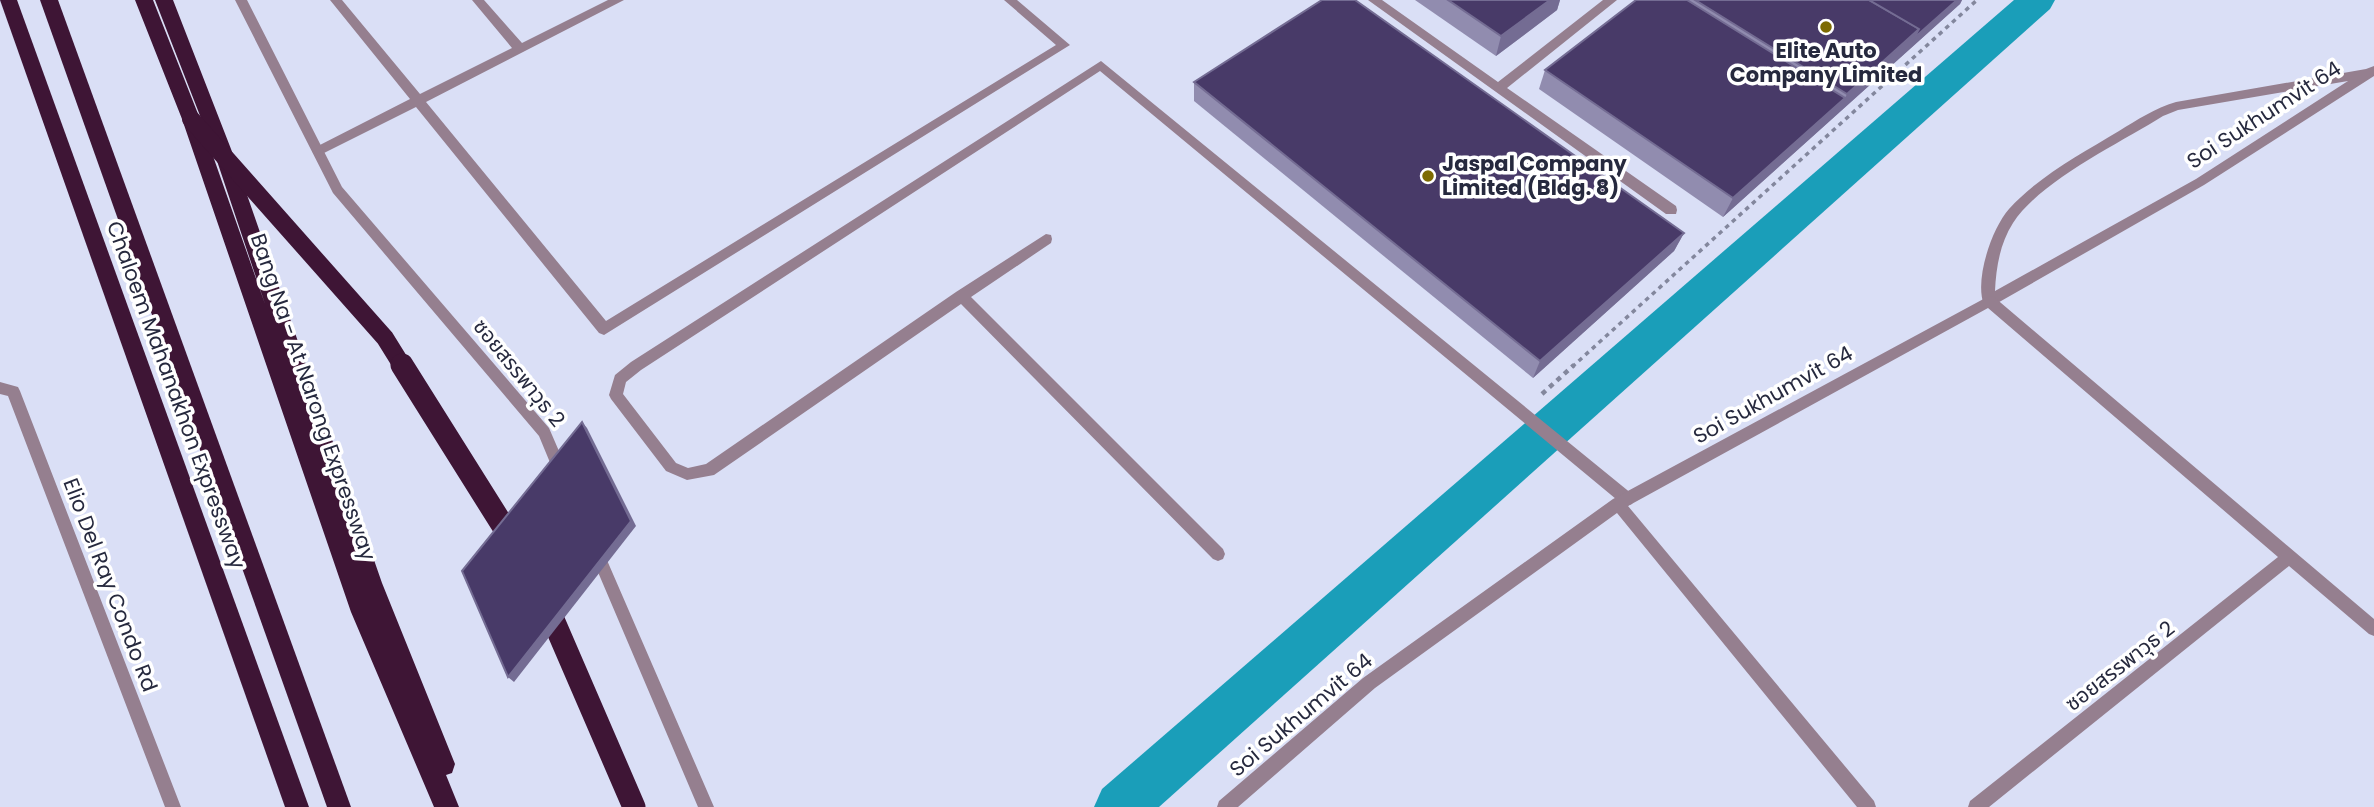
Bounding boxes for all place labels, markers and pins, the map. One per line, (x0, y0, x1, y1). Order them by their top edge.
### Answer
marker: Elite Auto Company Limited (1818, 19, 1834, 35)
place label: Elite Auto Company Limited (1730, 36, 1922, 89)
place label: Jaspal Company Limited (Bldg. 8) (1442, 149, 1628, 202)
marker: Jaspal Company Limited (Bldg. 8) (1420, 168, 1436, 184)

